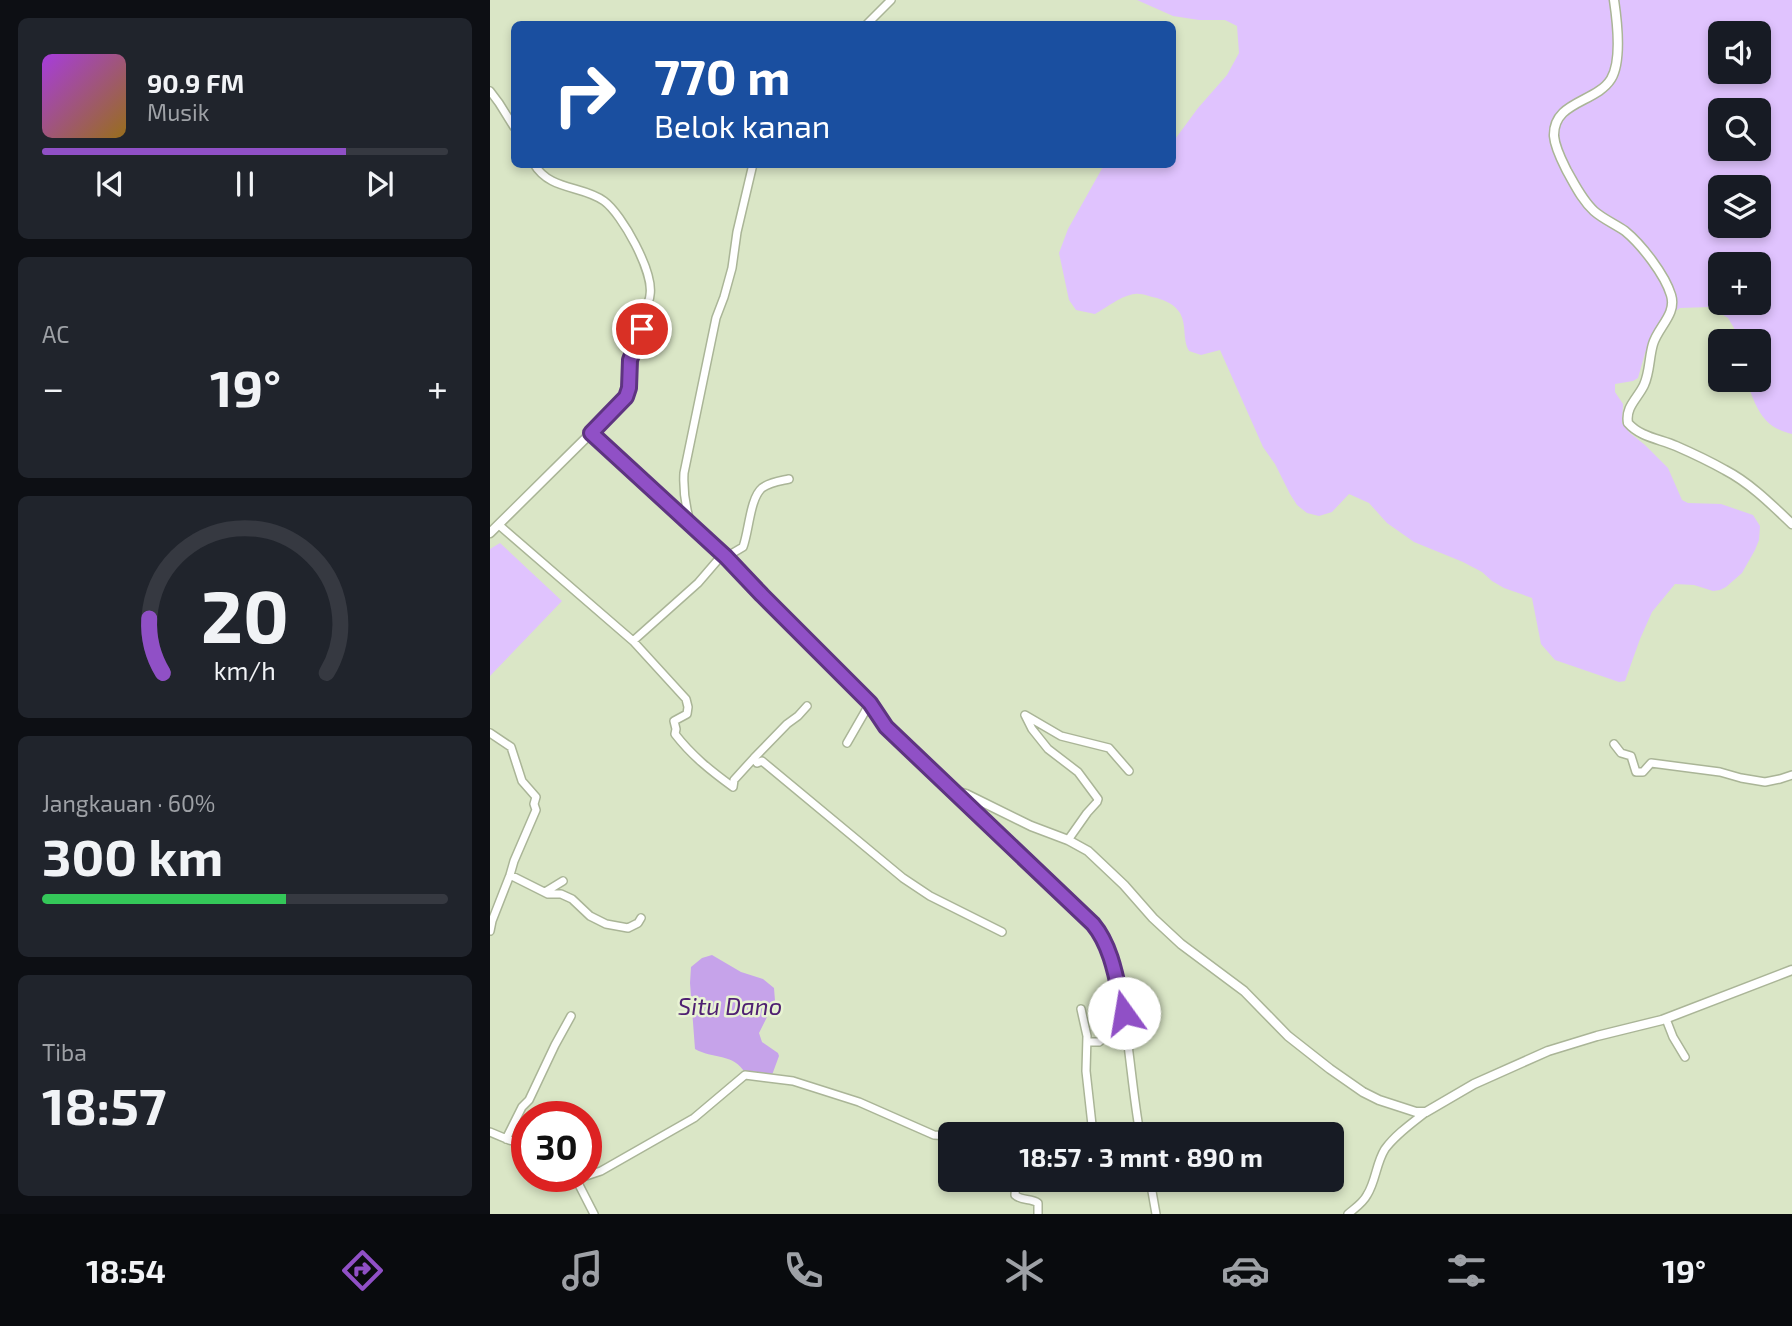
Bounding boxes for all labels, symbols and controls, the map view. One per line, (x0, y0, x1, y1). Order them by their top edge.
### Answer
map controls (1708, 21, 1771, 392)
button: sound (1708, 21, 1771, 84)
text: 770 m (654, 46, 790, 105)
icon: right (539, 49, 630, 140)
text: 90.9 FM (147, 67, 244, 98)
text: Musik (147, 98, 209, 126)
button: search (1708, 98, 1771, 161)
text: Belok kanan (654, 106, 830, 144)
icon: previous (91, 165, 129, 203)
icon: pause (226, 165, 264, 203)
icon: next (361, 165, 399, 203)
button: layers (1708, 175, 1771, 238)
button: + (1708, 252, 1771, 315)
pin (612, 299, 672, 359)
icon: arrive (623, 310, 661, 348)
text: AC (42, 320, 69, 348)
button: − (1708, 329, 1771, 392)
text: 19° (210, 355, 281, 417)
text: − (42, 364, 64, 410)
text: + (427, 364, 448, 410)
text: 20 (201, 570, 289, 658)
text: km/h (214, 655, 276, 685)
text: Jangkauan · 60% (42, 789, 215, 817)
text: 300 km (42, 824, 223, 886)
position arrow (1087, 976, 1161, 1050)
water label: Situ Dano (678, 991, 782, 1020)
text: Tiba (42, 1038, 87, 1066)
text: 18:57 (42, 1073, 166, 1135)
speed limit sign: 30 (511, 1101, 602, 1192)
text: 18:57 · 3 mnt · 890 m (1019, 1141, 1263, 1172)
icon: directions (338, 1246, 387, 1295)
icon: music (558, 1246, 607, 1295)
icon: phone (779, 1246, 828, 1295)
icon: climate (1000, 1246, 1049, 1295)
icon: car (1221, 1246, 1270, 1295)
icon: filters (1442, 1246, 1491, 1295)
text: 18:54 (86, 1251, 166, 1289)
text: 19° (1662, 1251, 1706, 1289)

